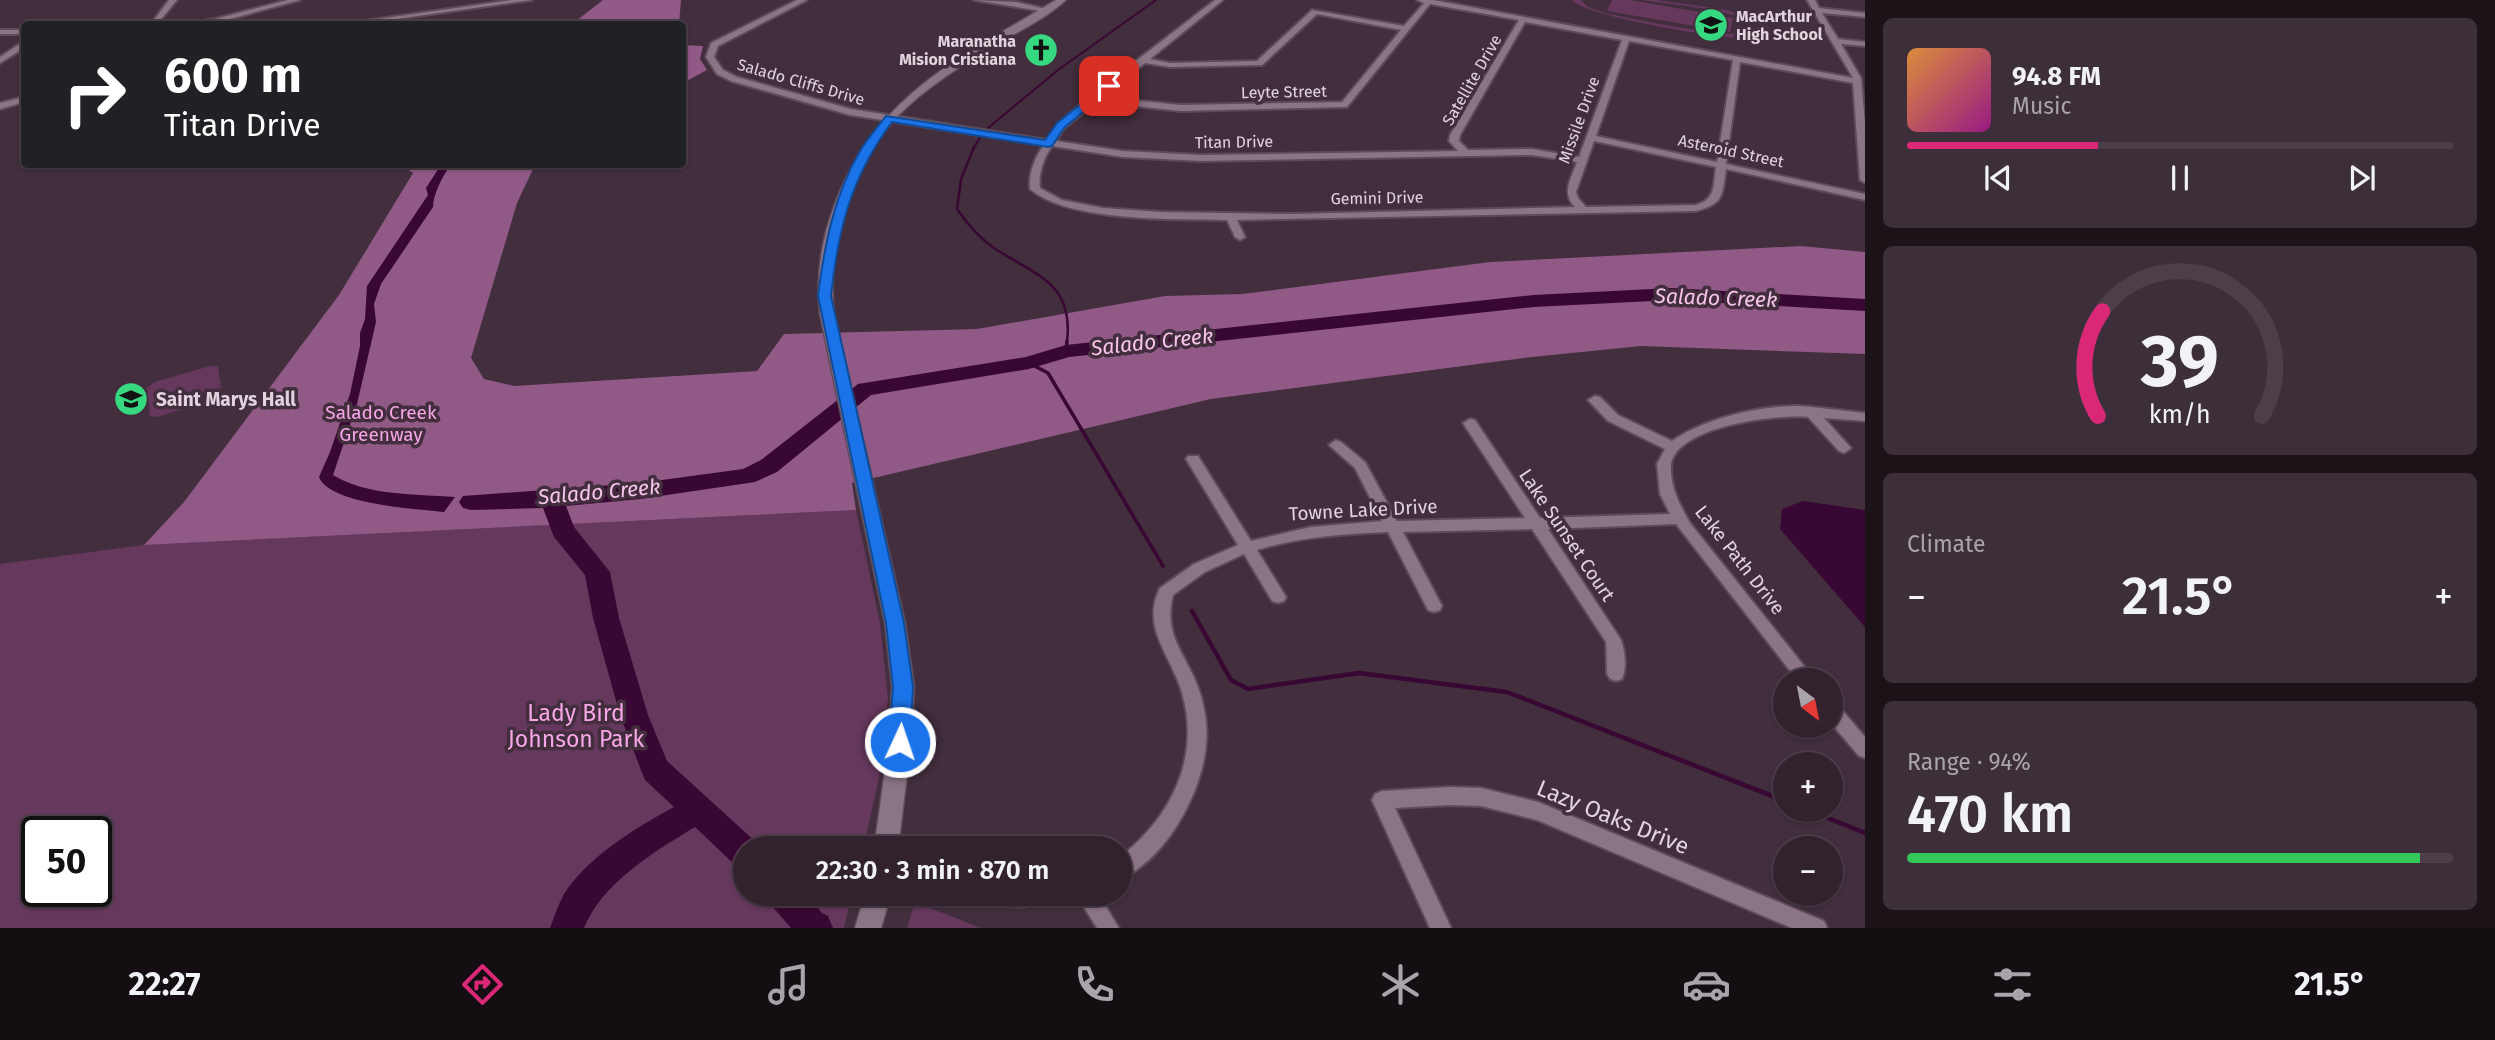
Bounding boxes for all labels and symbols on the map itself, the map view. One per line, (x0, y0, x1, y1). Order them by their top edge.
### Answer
school or university icon: MacArthur High School (1692, 6, 1730, 44)
place label: MacArthur High School (1736, 7, 1823, 44)
church icon: Maranatha Mision Cristiana (1022, 31, 1060, 69)
street label: Satellite Drive (1438, 31, 1506, 129)
place label: Maranatha Mision Cristiana (899, 32, 1016, 69)
street label: Salado Cliffs Drive (735, 55, 867, 109)
pin (1079, 56, 1139, 116)
street label: Missile Drive (1554, 74, 1604, 166)
street label: Leyte Street (1241, 82, 1327, 102)
street label: Asteroid Street (1676, 131, 1786, 172)
street label: Titan Drive (1195, 132, 1273, 152)
street label: Gemini Drive (1330, 188, 1424, 208)
water label: Salado Creek (1653, 283, 1778, 313)
water label: Salado Creek (1089, 323, 1214, 361)
school or university icon: Saint Marys Hall (112, 380, 150, 418)
place label: Saint Marys Hall (156, 388, 296, 411)
park label: Salado Creek Greenway (325, 401, 437, 446)
street label: Lake Sunset Court (1514, 464, 1620, 606)
water label: Salado Creek (536, 474, 661, 510)
street label: Towne Lake Drive (1288, 495, 1438, 525)
street label: Lake Path Drive (1690, 501, 1790, 619)
north arrow (1773, 668, 1843, 738)
park label: Lady Bird Johnson Park (508, 699, 644, 753)
position arrow (863, 705, 937, 779)
street label: Lazy Oaks Drive (1533, 774, 1693, 860)
speed limit sign: 50 (21, 816, 112, 907)

